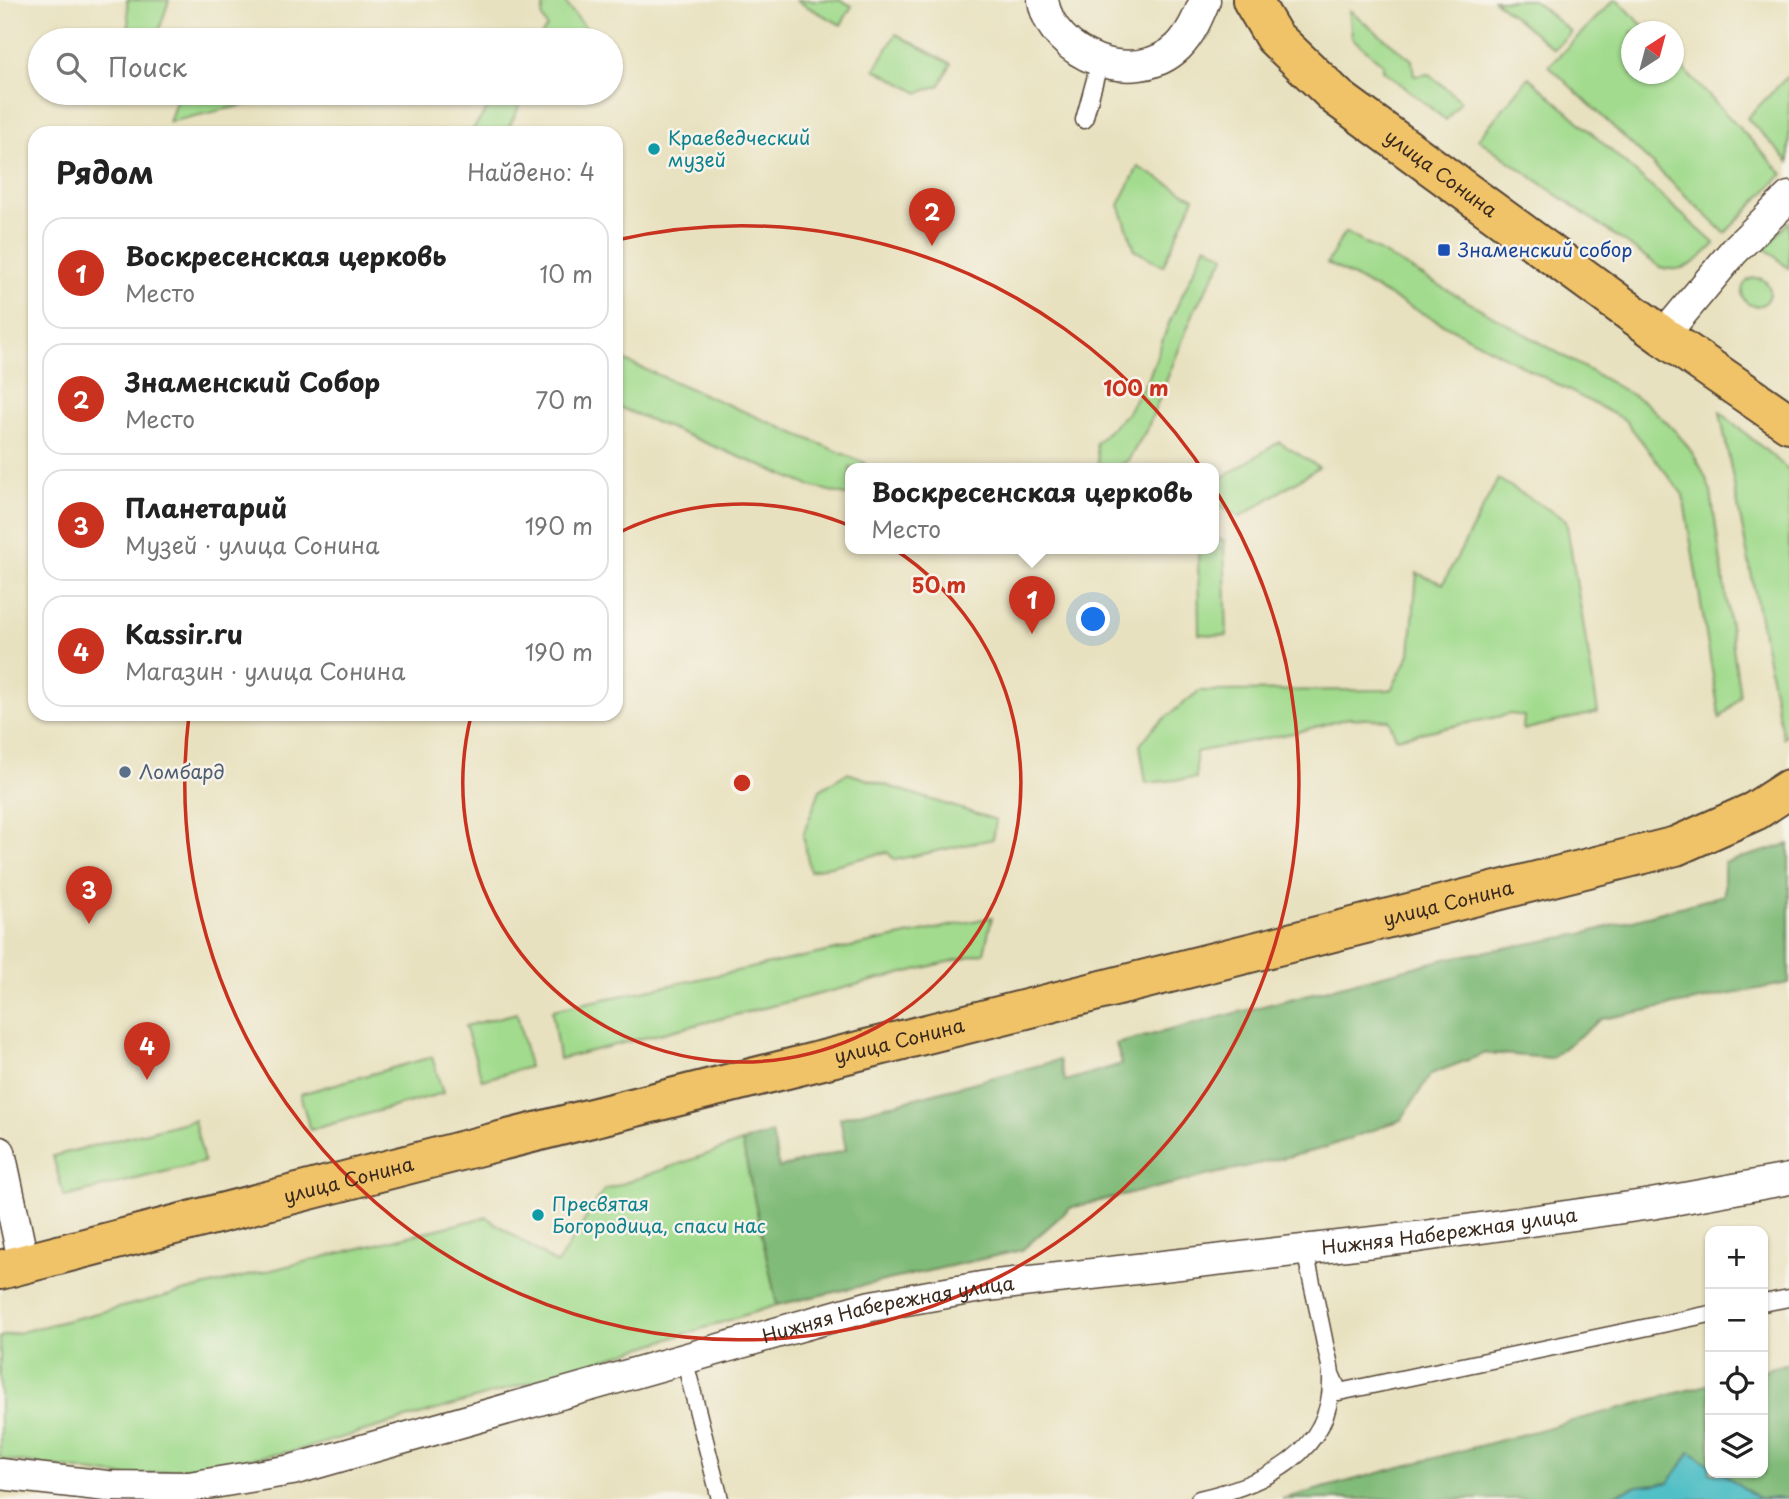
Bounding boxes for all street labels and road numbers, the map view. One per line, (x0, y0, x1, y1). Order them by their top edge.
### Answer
street label: улица Сонина (1379, 122, 1504, 223)
street label: улица Сонина (1380, 872, 1516, 932)
street label: улица Сонина (831, 1010, 967, 1070)
street label: улица Сонина (280, 1149, 416, 1209)
street label: Нижняя Набережная улица (1320, 1200, 1579, 1261)
street label: Нижняя Набережная улица (759, 1268, 1016, 1349)

